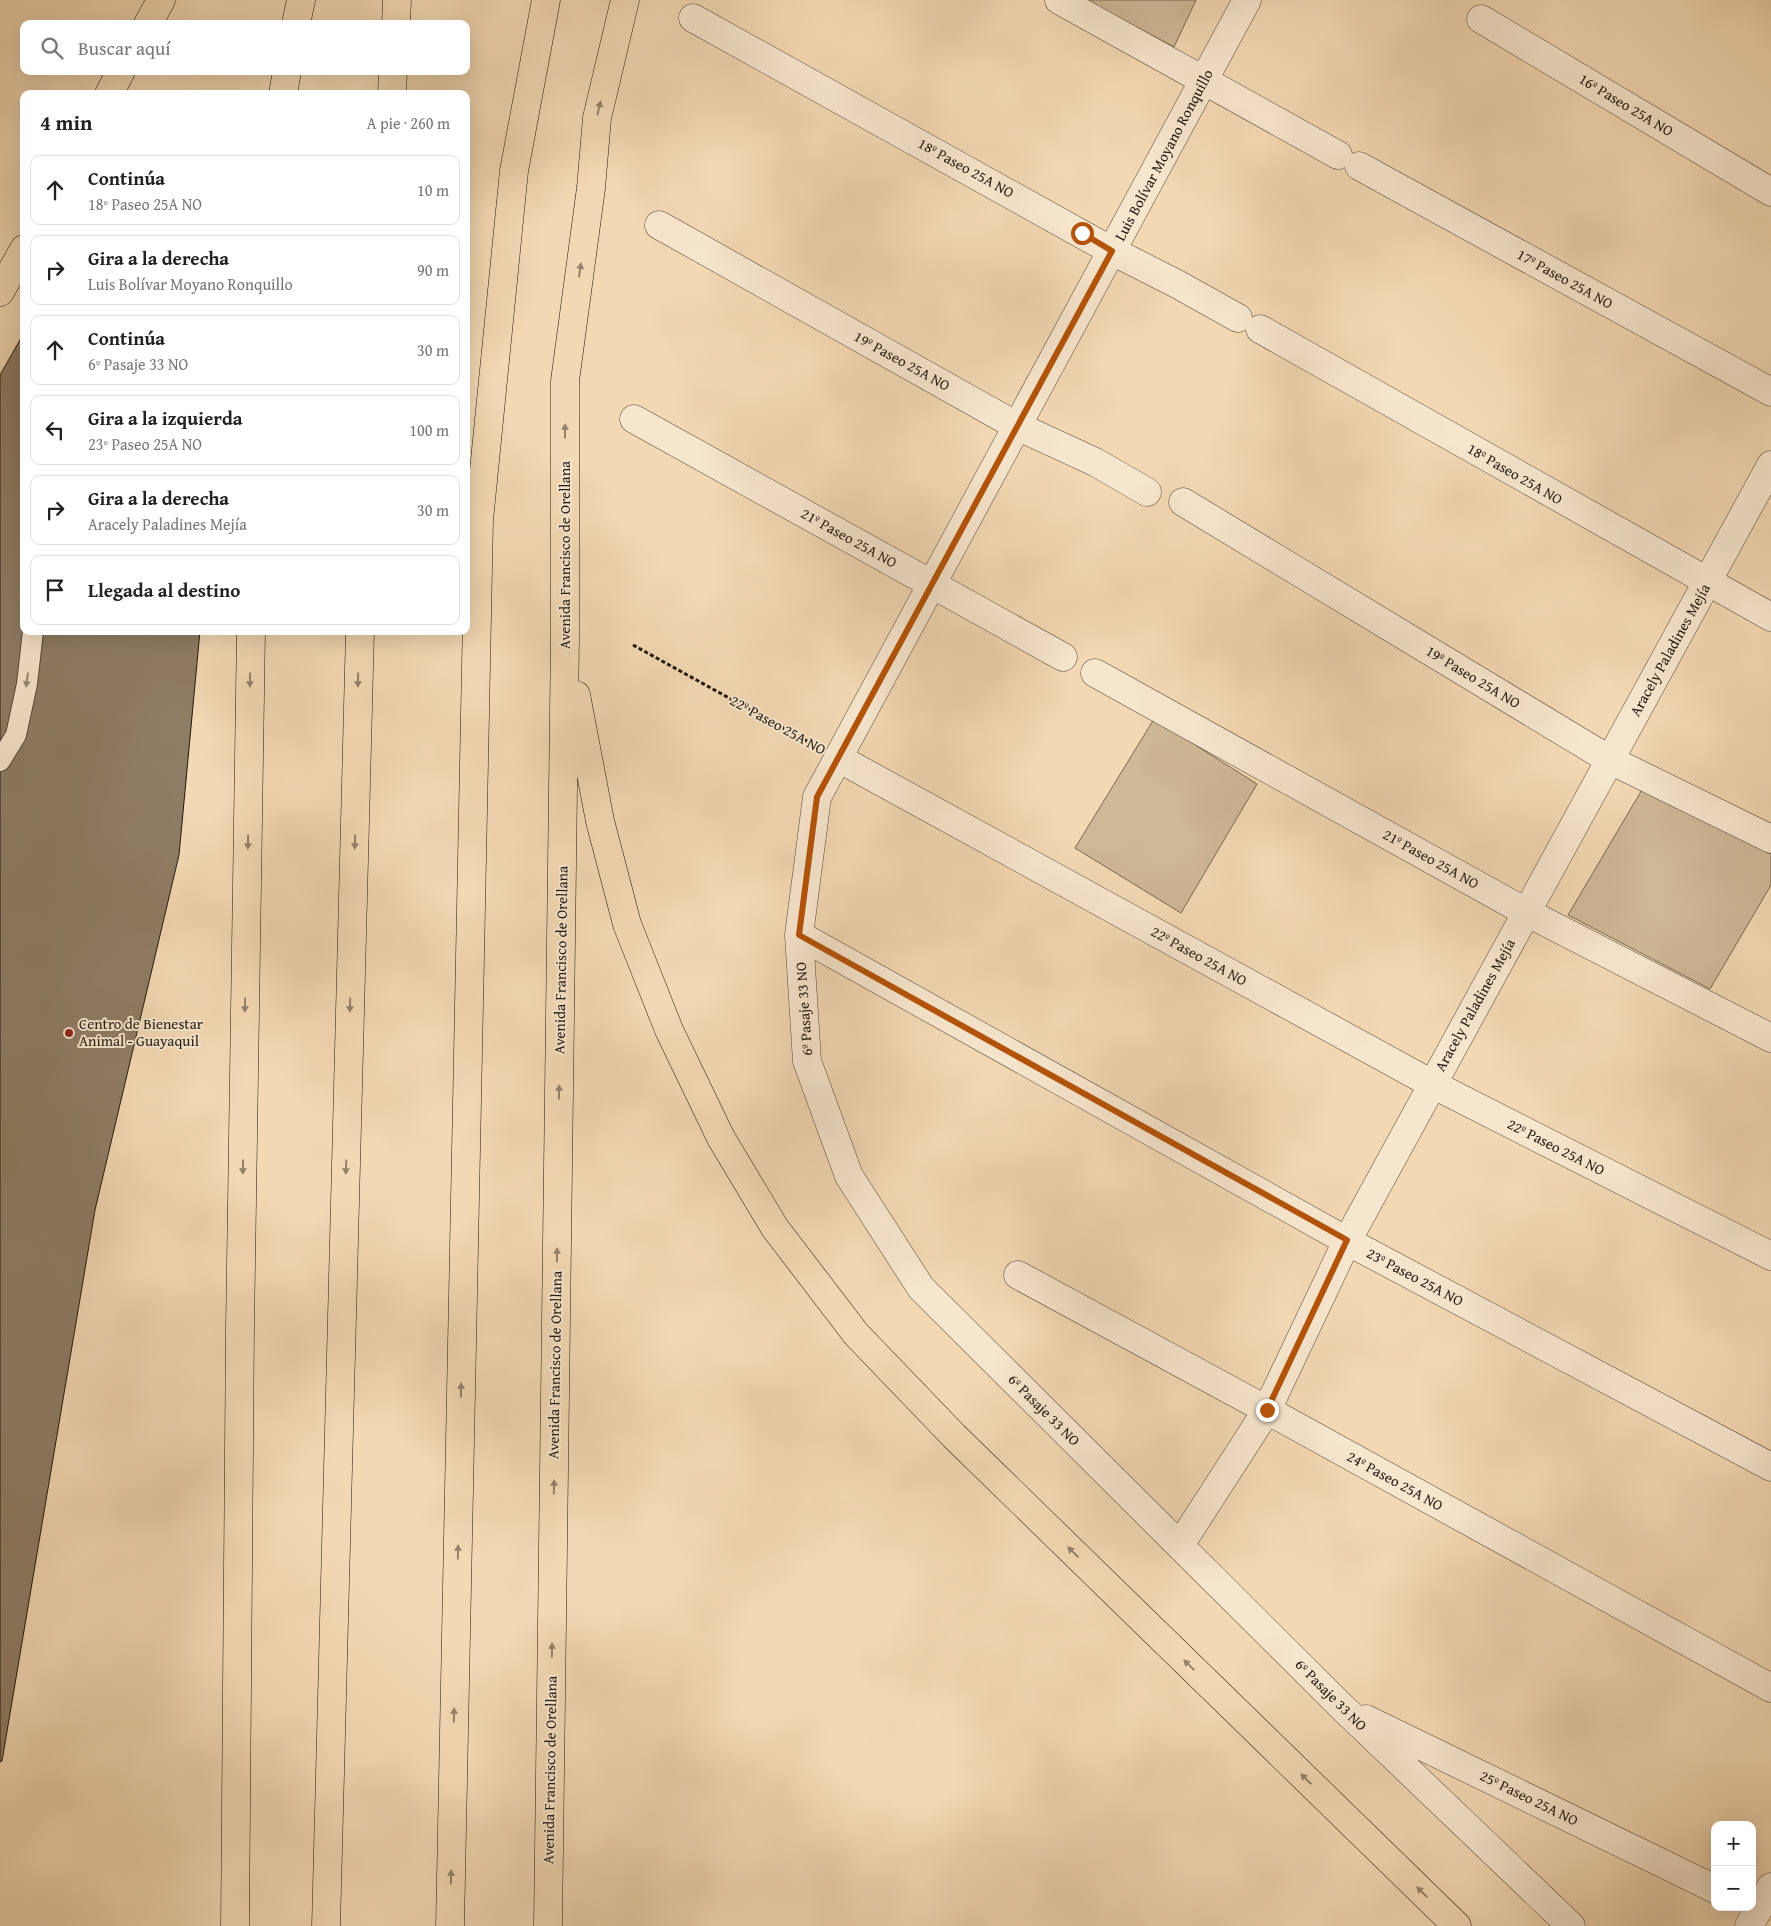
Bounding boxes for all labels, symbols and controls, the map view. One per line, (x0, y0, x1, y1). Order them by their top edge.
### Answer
search box (20, 20, 470, 75)
icon: search (38, 34, 66, 62)
text: Buscar aquí (78, 34, 171, 62)
street label: Luis Bolívar Moyano Ronquillo (1109, 65, 1218, 244)
street label: 16º Paseo 25A NO (1575, 68, 1677, 141)
one-way arrow (595, 101, 603, 116)
text: 4 min (40, 107, 92, 138)
text: A pie · 260 m (367, 111, 450, 135)
street label: 18º Paseo 25A NO (914, 132, 1018, 203)
text: Continúa (88, 164, 165, 192)
icon: ahead (41, 176, 69, 204)
text: 10 m (417, 178, 449, 202)
text: 18º Paseo 25A NO (88, 192, 202, 216)
route start (1071, 222, 1094, 245)
street label: 17º Paseo 25A NO (1513, 243, 1617, 314)
text: Gira a la derecha (88, 244, 229, 272)
icon: right (41, 256, 69, 284)
text: 90 m (417, 258, 449, 282)
one-way arrow (576, 261, 584, 277)
text: Luis Bolívar Moyano Ronquillo (88, 272, 293, 296)
text: Continúa (88, 324, 165, 352)
street label: 19º Paseo 25A NO (850, 325, 954, 396)
icon: ahead (41, 336, 69, 364)
text: 30 m (417, 338, 449, 362)
text: 6º Pasaje 33 NO (88, 352, 188, 376)
text: Gira a la izquierda (88, 404, 243, 432)
icon: left (41, 416, 69, 444)
text: 100 m (409, 418, 449, 442)
one-way arrow (561, 423, 569, 439)
text: 23º Paseo 25A NO (88, 432, 202, 456)
street label: 18º Paseo 25A NO (1464, 438, 1567, 509)
street label: Avenida Francisco de Orellana (554, 461, 575, 649)
text: Gira a la derecha (88, 484, 229, 512)
icon: right (41, 496, 69, 524)
text: 30 m (417, 498, 449, 522)
street label: 21º Paseo 25A NO (797, 502, 901, 573)
text: Aracely Paladines Mejía (88, 512, 247, 536)
icon: arrive (41, 576, 69, 604)
text: Llegada al destino (88, 576, 240, 604)
street label: Aracely Paladines Mejía (1624, 580, 1715, 720)
street label: 19º Paseo 25A NO (1422, 640, 1524, 713)
one-way arrow (23, 672, 31, 688)
one-way arrow (246, 672, 254, 688)
one-way arrow (354, 672, 362, 688)
street label: 22º Paseo 25A NO (726, 689, 830, 760)
street label: 21º Paseo 25A NO (1379, 823, 1483, 894)
one-way arrow (243, 835, 251, 851)
one-way arrow (351, 835, 359, 851)
street label: Avenida Francisco de Orellana (548, 866, 573, 1054)
street label: 22º Paseo 25A NO (1147, 920, 1251, 991)
street label: Aracely Paladines Mejía (1429, 935, 1520, 1075)
street label: 6º Pasaje 33 NO (790, 961, 817, 1057)
one-way arrow (241, 997, 249, 1013)
one-way arrow (346, 997, 354, 1013)
place label: Centro de Bienestar Animal - Guayaquil (79, 1013, 203, 1051)
marker: Centro de Bienestar Animal - Guayaquil (63, 1027, 75, 1039)
one-way arrow (555, 1084, 563, 1100)
street label: 22º Paseo 25A NO (1504, 1113, 1609, 1180)
one-way arrow (238, 1160, 246, 1176)
one-way arrow (342, 1160, 350, 1176)
street label: 23º Paseo 25A NO (1363, 1242, 1467, 1311)
one-way arrow (553, 1247, 561, 1263)
street label: Avenida Francisco de Orellana (542, 1271, 567, 1459)
street label: 6º Pasaje 33 NO (1004, 1369, 1085, 1450)
one-way arrow (457, 1382, 465, 1398)
route end (1256, 1399, 1279, 1422)
street label: 24º Paseo 25A NO (1343, 1445, 1447, 1516)
one-way arrow (550, 1479, 558, 1495)
one-way arrow (454, 1544, 462, 1560)
one-way arrow (1067, 1546, 1079, 1558)
one-way arrow (548, 1642, 556, 1658)
street label: 6º Pasaje 33 NO (1291, 1654, 1372, 1735)
one-way arrow (1184, 1659, 1196, 1671)
street label: Avenida Francisco de Orellana (537, 1676, 562, 1864)
one-way arrow (451, 1707, 459, 1723)
street label: 25º Paseo 25A NO (1477, 1765, 1582, 1830)
one-way arrow (1300, 1773, 1312, 1785)
map controls (1711, 1821, 1756, 1911)
button: + (1711, 1821, 1756, 1866)
button: − (1711, 1866, 1756, 1911)
one-way arrow (447, 1869, 455, 1885)
one-way arrow (1416, 1886, 1428, 1898)

